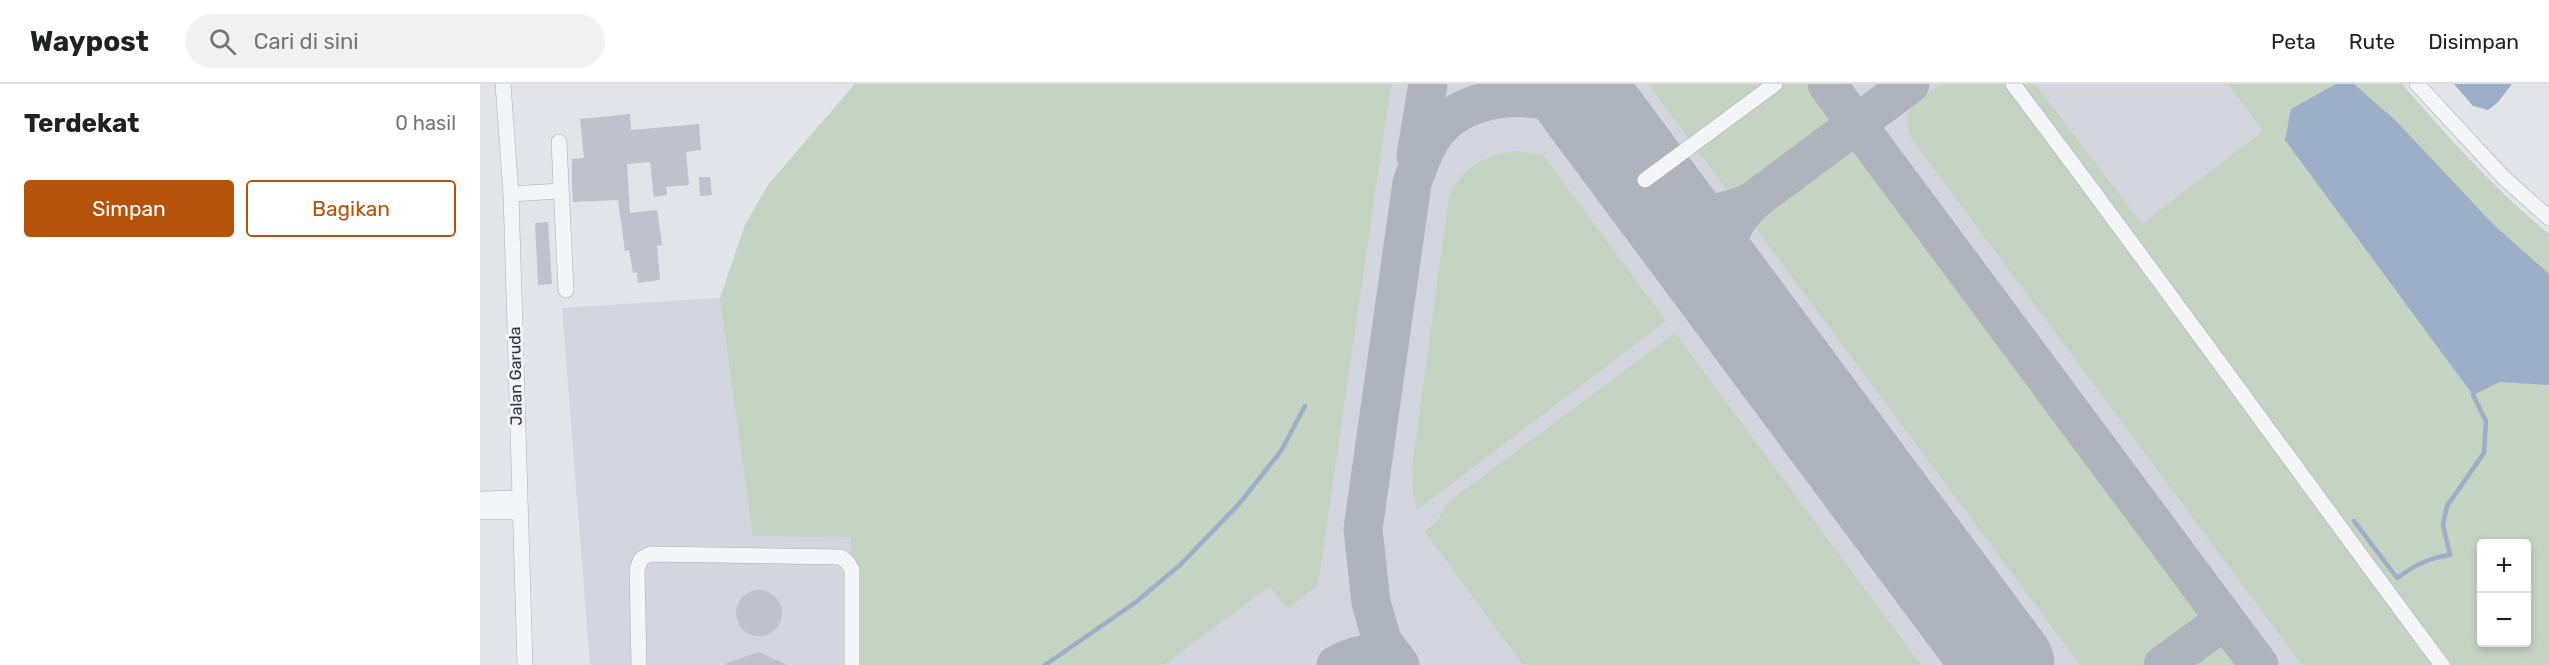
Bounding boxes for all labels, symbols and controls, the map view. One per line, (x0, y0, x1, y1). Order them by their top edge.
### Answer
search box (185, 14, 605, 68)
text: Waypost (30, 25, 149, 58)
icon: search (206, 25, 239, 58)
text: Cari di sini (254, 28, 359, 55)
text: Peta (2271, 29, 2316, 54)
text: Rute (2349, 29, 2395, 54)
text: Disimpan (2428, 29, 2519, 54)
text: Terdekat (24, 108, 139, 139)
text: 0 hasil (395, 111, 456, 135)
button: Simpan (24, 180, 234, 237)
button: Bagikan (246, 180, 456, 237)
street label: Jalan Garuda (505, 326, 526, 426)
map controls (2477, 539, 2531, 647)
button: + (2477, 539, 2531, 593)
button: − (2477, 593, 2531, 647)

